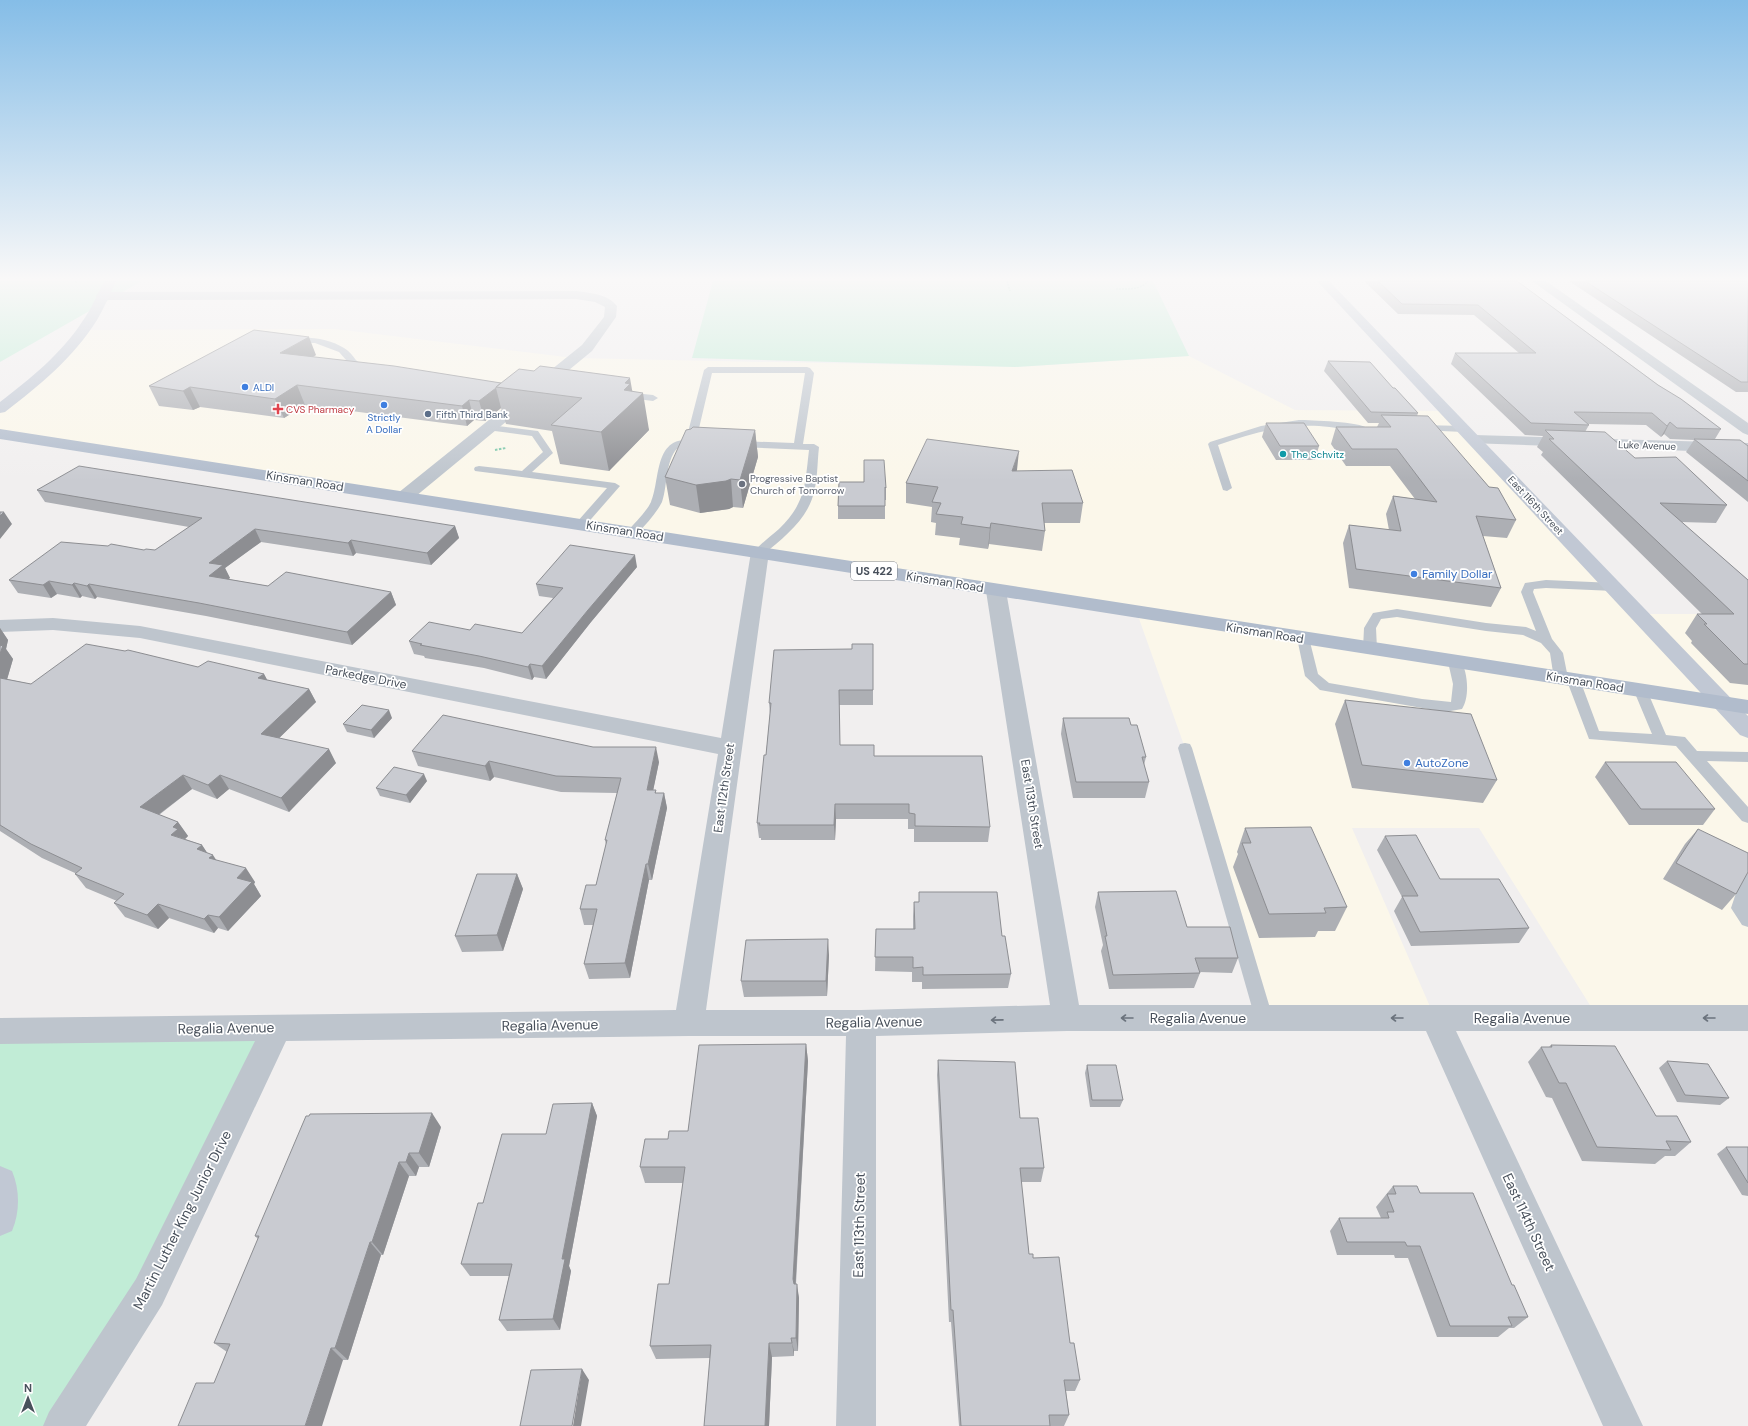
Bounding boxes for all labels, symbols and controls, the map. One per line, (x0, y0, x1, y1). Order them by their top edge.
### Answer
place label: ALDI (253, 381, 274, 394)
marker: ALDI (240, 382, 250, 392)
marker: Strictly A Dollar (379, 400, 389, 410)
place label: CVS Pharmacy (286, 403, 355, 416)
marker: CVS Pharmacy (273, 404, 283, 414)
place label: Fifth Third Bank (436, 408, 508, 421)
marker: Fifth Third Bank (423, 409, 433, 419)
place label: Strictly A Dollar (366, 411, 402, 436)
street label: Luke Avenue (1618, 438, 1677, 453)
place label: The Schvitz (1291, 448, 1344, 461)
marker: The Schvitz (1278, 449, 1288, 459)
street label: Kinsman Road (265, 467, 345, 495)
place label: Progressive Baptist Church of Tomorrow (750, 472, 845, 497)
street label: East 116th Street (1505, 473, 1566, 537)
marker: Progressive Baptist Church of Tomorrow (737, 479, 747, 489)
street label: Kinsman Road (585, 517, 665, 545)
road number: US 422 (851, 562, 897, 580)
place label: Family Dollar (1422, 566, 1493, 582)
street label: Kinsman Road (905, 568, 985, 596)
marker: Family Dollar (1409, 569, 1419, 579)
street label: Kinsman Road (1225, 619, 1305, 647)
street label: Parkedge Drive (324, 661, 408, 693)
street label: Kinsman Road (1545, 668, 1625, 696)
street label: East 112th Street (710, 742, 738, 834)
place label: AutoZone (1415, 755, 1469, 771)
street label: East 113th Street (1017, 758, 1047, 850)
marker: AutoZone (1402, 758, 1412, 768)
street label: Regalia Avenue (1150, 1009, 1246, 1027)
street label: Regalia Avenue (1474, 1009, 1570, 1027)
street label: Regalia Avenue (826, 1012, 923, 1032)
one-way arrow (1121, 1014, 1134, 1022)
one-way arrow (1391, 1014, 1404, 1022)
one-way arrow (1703, 1014, 1716, 1022)
street label: Regalia Avenue (502, 1015, 599, 1035)
one-way arrow (991, 1016, 1004, 1024)
street label: Regalia Avenue (178, 1018, 275, 1038)
street label: Martin Luther King Junior Drive (129, 1127, 235, 1313)
street label: East 114th Street (1499, 1170, 1559, 1274)
street label: East 113th Street (849, 1172, 869, 1278)
north arrow (8, 1378, 48, 1418)
text: N (24, 1381, 32, 1395)

